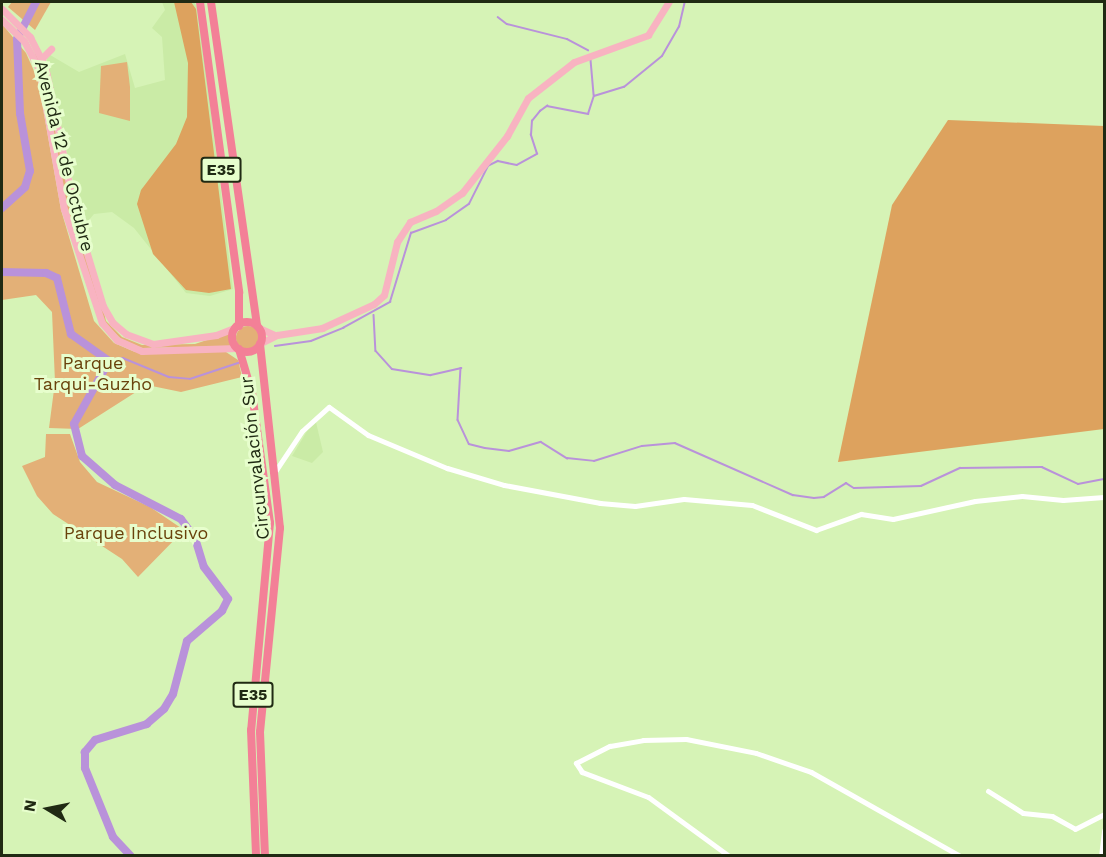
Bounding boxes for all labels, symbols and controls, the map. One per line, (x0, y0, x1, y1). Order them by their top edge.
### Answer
street label: Avenida 12 de Octubre (30, 58, 98, 254)
road number: E35 (200, 157, 242, 183)
park label: Parque Tarqui-Guzho (34, 353, 152, 395)
street label: Circunvalación Sur (236, 375, 274, 541)
park label: Parque Inclusivo (64, 522, 208, 544)
road number: E35 (232, 682, 274, 708)
north arrow (18, 779, 78, 839)
text: N (19, 798, 40, 813)

